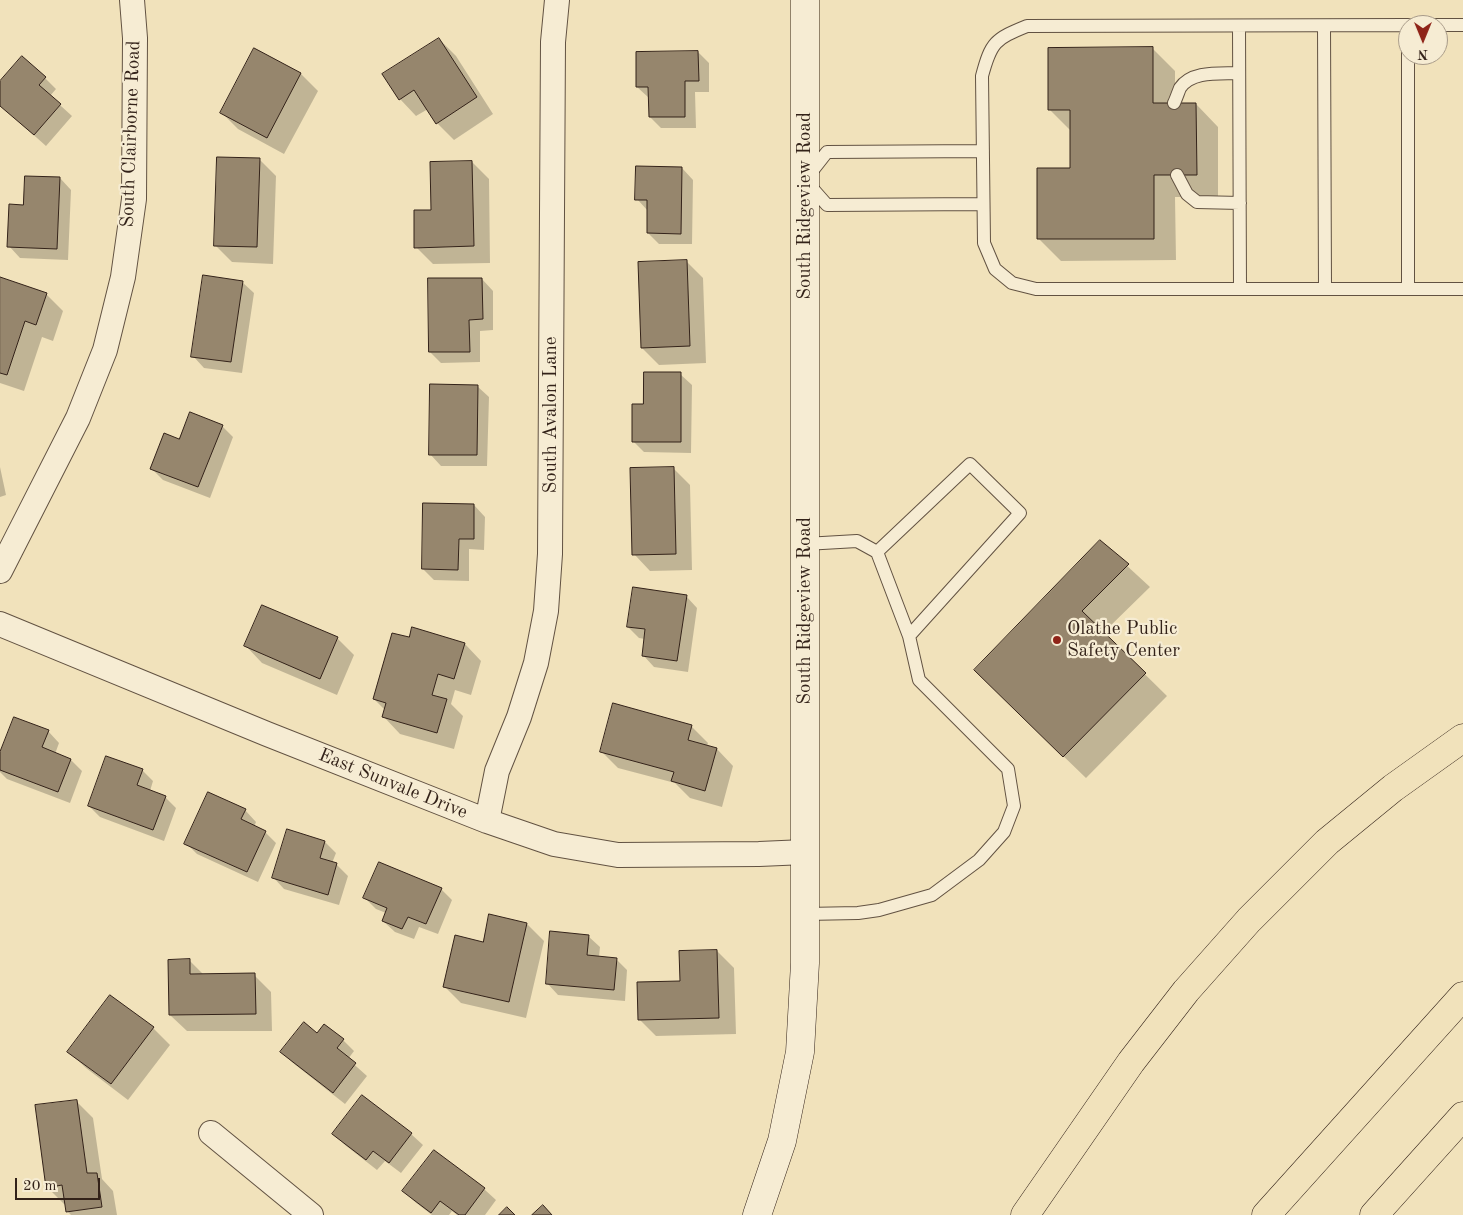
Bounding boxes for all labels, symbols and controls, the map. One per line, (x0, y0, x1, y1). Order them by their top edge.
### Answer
north arrow (1398, 15, 1448, 65)
street label: South Clairborne Road (116, 40, 146, 228)
text: N (1418, 47, 1428, 61)
street label: South Ridgeview Road (794, 112, 816, 300)
street label: South Avalon Lane (540, 336, 562, 494)
street label: South Ridgeview Road (794, 517, 816, 705)
place label: Olathe Public Safety Center (1067, 618, 1180, 662)
marker: Olathe Public Safety Center (1051, 634, 1063, 646)
street label: East Sunvale Drive (315, 744, 471, 824)
scale bar (18, 1168, 102, 1200)
text: 20 m (23, 1179, 57, 1194)

